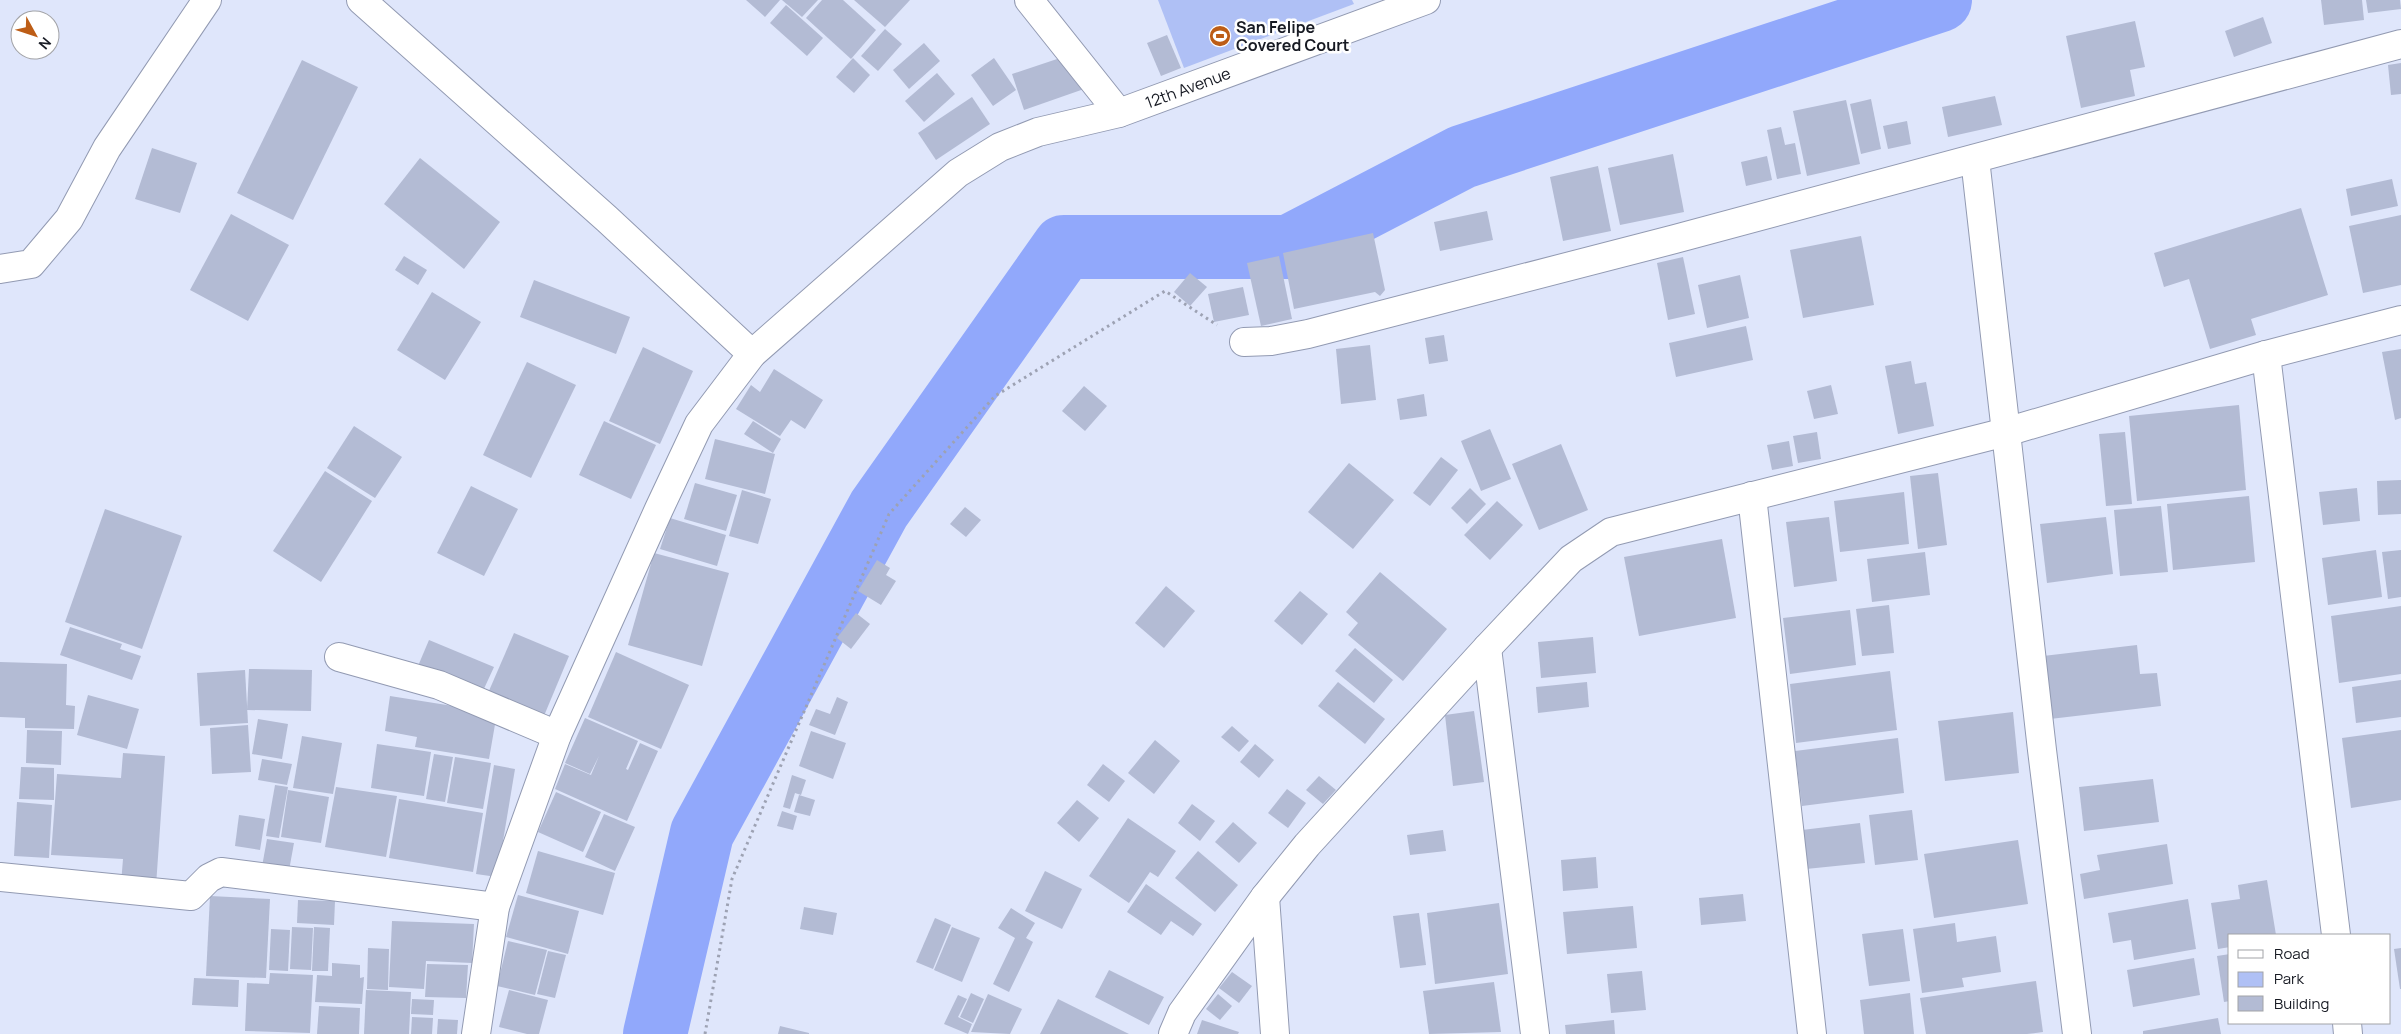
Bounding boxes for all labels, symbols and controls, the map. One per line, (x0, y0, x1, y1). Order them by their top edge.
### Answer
north arrow (10, 10, 60, 60)
place label: San Felipe Covered Court (1236, 16, 1350, 56)
sports icon: San Felipe Covered Court (1208, 24, 1232, 48)
text: N (35, 34, 56, 54)
street label: 12th Avenue (1142, 62, 1234, 113)
legend (2228, 934, 2391, 1024)
text: Road (2274, 943, 2310, 964)
text: Park (2274, 968, 2304, 989)
text: Building (2274, 993, 2329, 1014)

